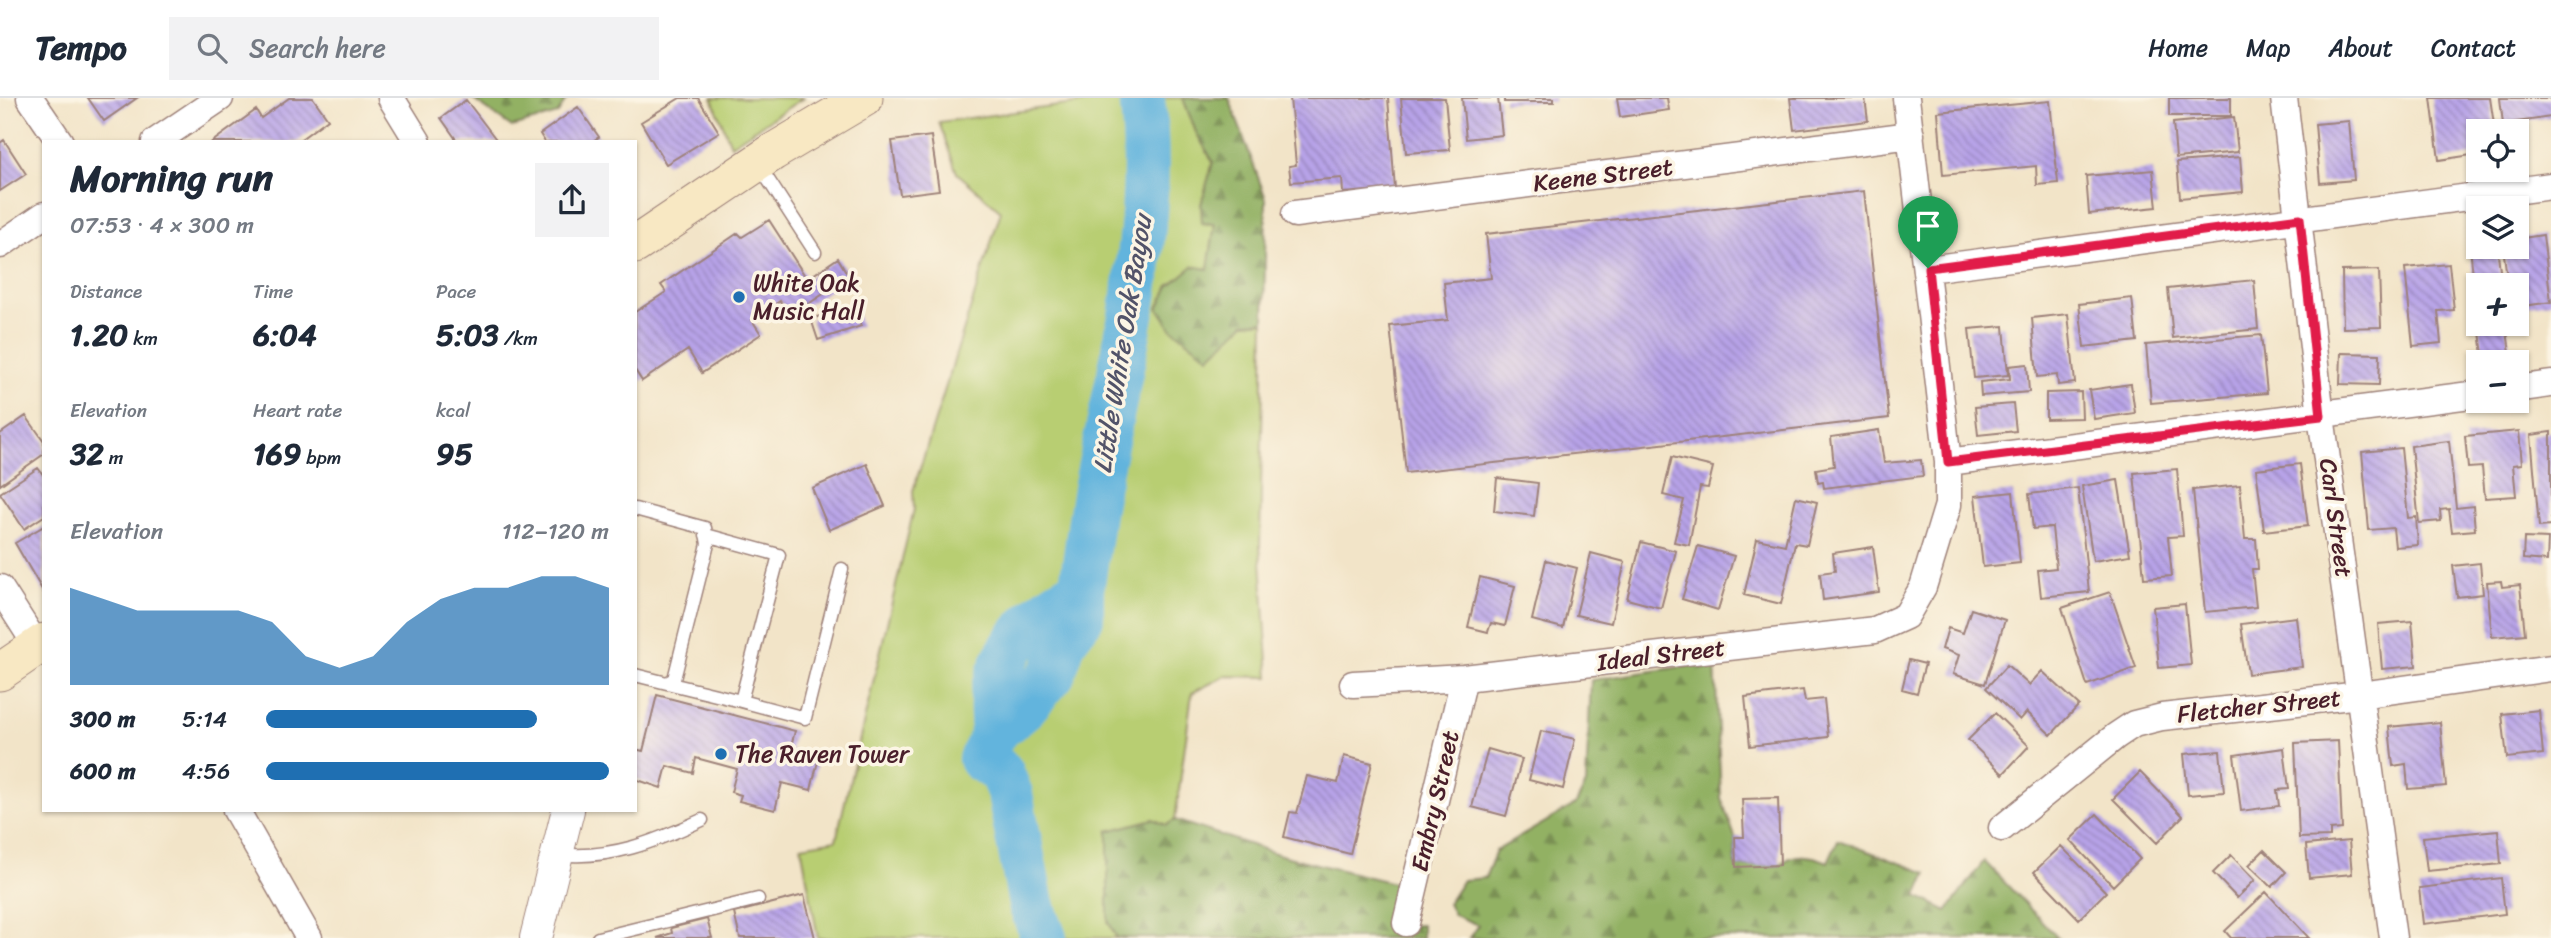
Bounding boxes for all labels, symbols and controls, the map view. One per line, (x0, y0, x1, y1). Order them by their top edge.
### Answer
search box (169, 17, 659, 80)
text: Tempo (35, 19, 127, 77)
text: Search here (249, 25, 386, 71)
text: Home (2148, 27, 2208, 69)
text: Map (2246, 27, 2290, 69)
text: About (2328, 27, 2393, 69)
text: Contact (2431, 27, 2516, 69)
icon: search (193, 29, 231, 67)
map controls (2466, 119, 2529, 413)
button: locate (2466, 119, 2529, 182)
text: Morning run (70, 145, 273, 212)
street label: Keene Street (1531, 146, 1675, 204)
button: share (535, 163, 609, 237)
pin (1898, 196, 1958, 268)
button: layers (2466, 196, 2529, 259)
text: 07:53 · 4 × 300 m (70, 205, 254, 246)
icon: arrive (1909, 207, 1947, 245)
water label: Little White Oak Bayou (1079, 209, 1166, 476)
place label: White Oak Music Hall (753, 262, 865, 332)
button: + (2466, 273, 2529, 336)
text: Distance (70, 275, 142, 308)
text: Time (253, 275, 293, 308)
text: Pace (436, 275, 476, 308)
marker: White Oak Music Hall (731, 289, 747, 305)
text: 1.20 (70, 308, 128, 362)
text: 6:04 (253, 308, 317, 362)
text: 5:03 (436, 308, 499, 362)
text: km (128, 322, 158, 355)
text: /km (499, 322, 538, 355)
button: − (2466, 350, 2529, 413)
text: Elevation (70, 394, 147, 427)
text: Heart rate (253, 394, 342, 427)
text: kcal (436, 394, 471, 427)
text: 32 (70, 427, 104, 481)
text: 169 (253, 427, 301, 481)
text: 95 (436, 427, 473, 481)
text: m (104, 441, 123, 474)
text: bpm (301, 441, 341, 474)
street label: Carl Street (2307, 456, 2365, 580)
text: Elevation (70, 511, 163, 552)
text: 112–120 m (502, 511, 609, 552)
street label: Ideal Street (1594, 626, 1727, 684)
street label: Fletcher Street (2175, 677, 2343, 735)
text: 300 m (70, 699, 135, 740)
text: 5:14 (182, 699, 227, 740)
street label: Embry Street (1398, 726, 1472, 876)
place label: The Raven Tower (735, 733, 911, 775)
marker: The Raven Tower (713, 746, 729, 762)
text: 600 m (70, 751, 136, 792)
text: 4:56 (182, 751, 230, 792)

